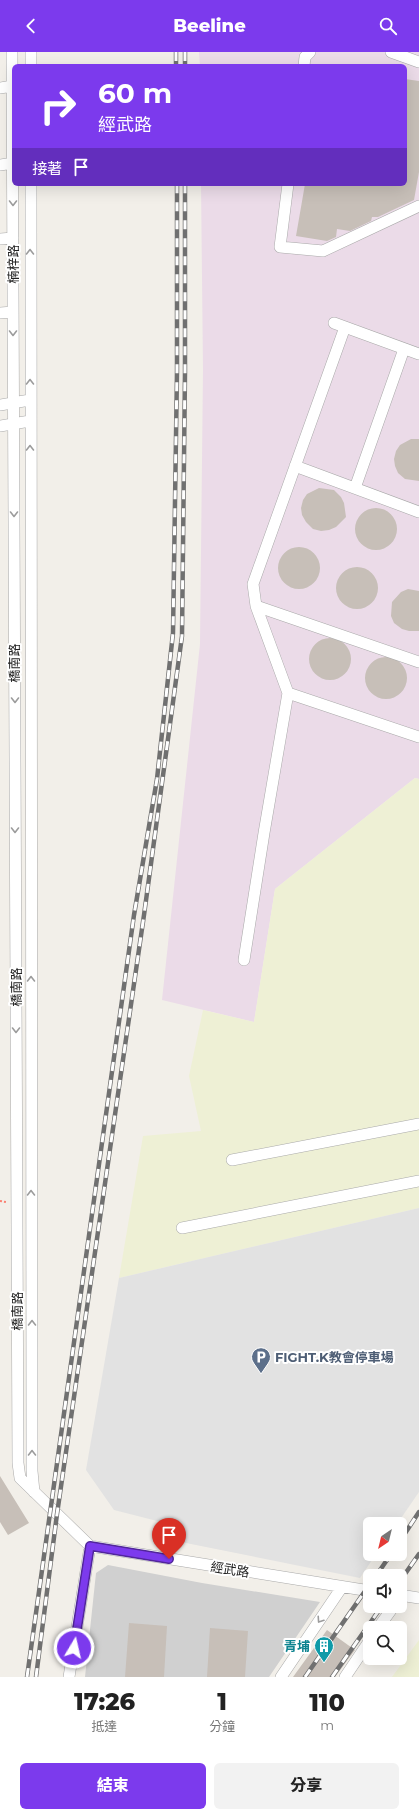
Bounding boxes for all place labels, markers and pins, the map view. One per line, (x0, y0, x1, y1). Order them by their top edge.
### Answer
parking icon: FIGHT.K教會停車場 (250, 1346, 272, 1374)
place label: FIGHT.K教會停車場 (275, 1349, 394, 1365)
pin (152, 1518, 186, 1559)
building icon: 青埔 (313, 1635, 335, 1663)
place label: 青埔 (284, 1638, 310, 1654)

